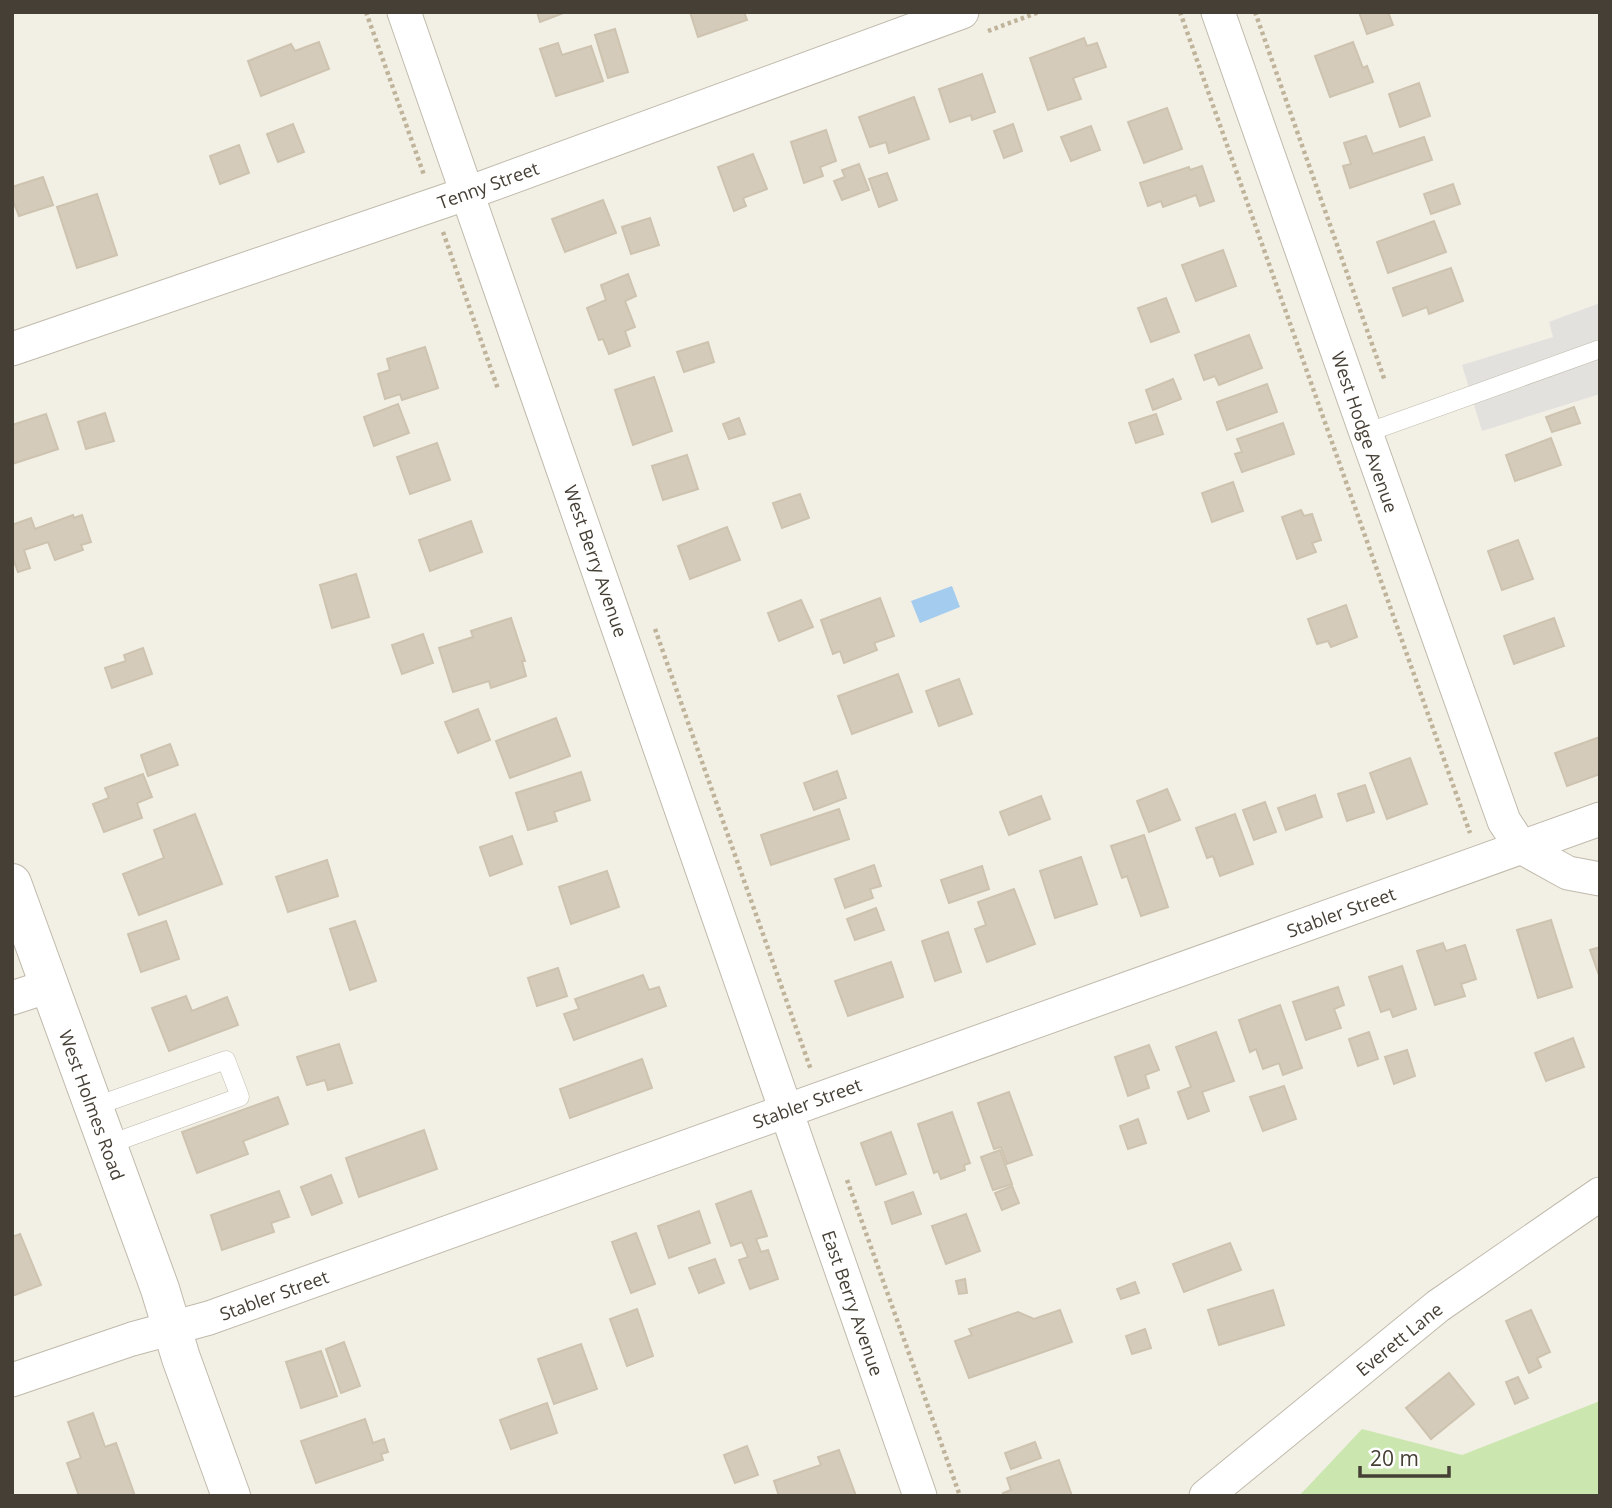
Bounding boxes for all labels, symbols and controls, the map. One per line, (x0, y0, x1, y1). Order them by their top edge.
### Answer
street label: Tenny Street (434, 156, 542, 214)
street label: West Hodge Avenue (1326, 348, 1404, 516)
street label: West Berry Avenue (559, 482, 633, 640)
street label: Stabler Street (1283, 881, 1399, 943)
street label: West Holmes Road (54, 1027, 130, 1183)
street label: Stabler Street (749, 1072, 865, 1134)
street label: East Berry Avenue (817, 1227, 889, 1379)
street label: Stabler Street (216, 1264, 332, 1326)
street label: Everett Lane (1351, 1297, 1447, 1381)
scale bar (1360, 1434, 1449, 1478)
text: 20 m (1370, 1444, 1419, 1472)

